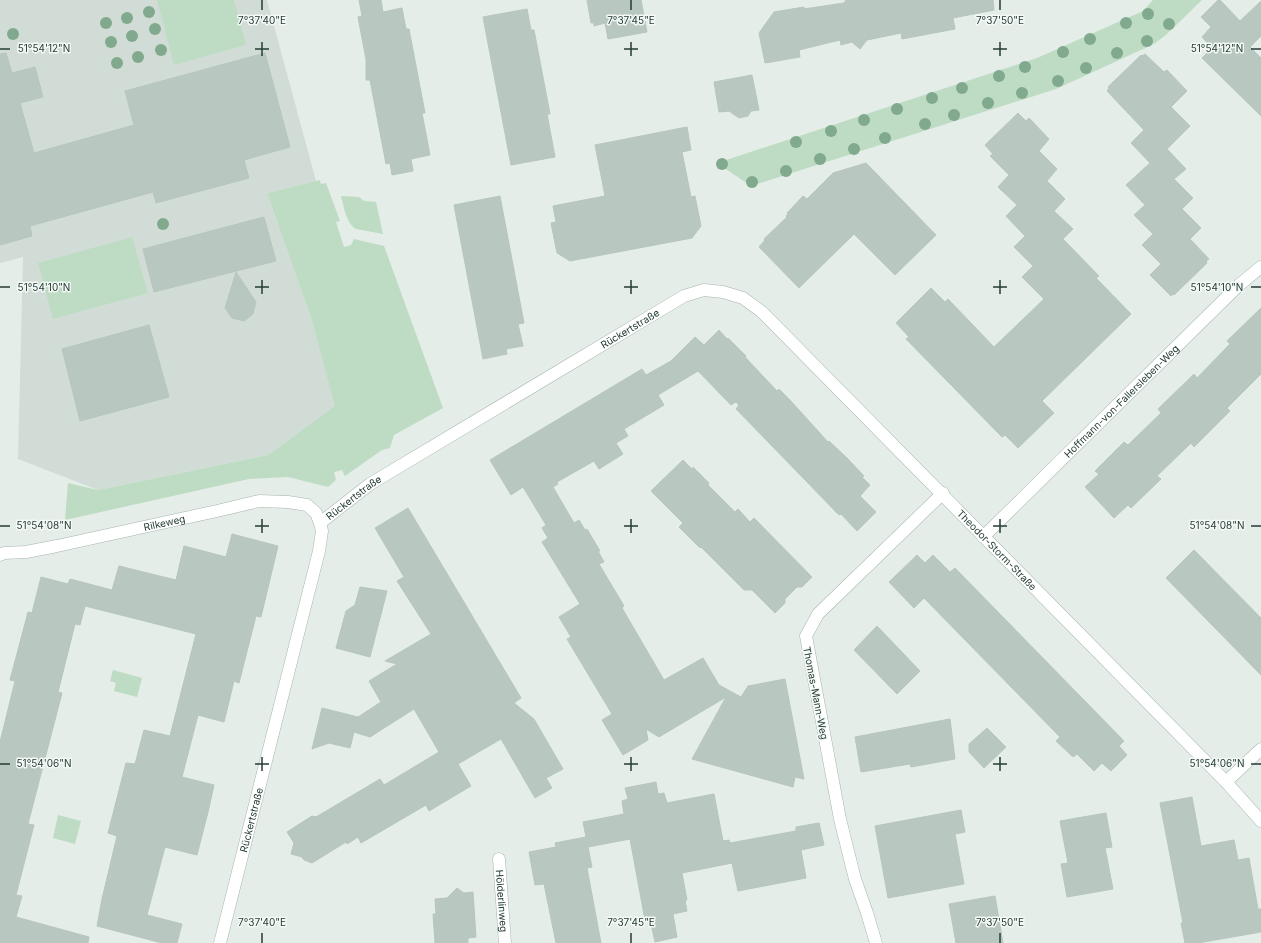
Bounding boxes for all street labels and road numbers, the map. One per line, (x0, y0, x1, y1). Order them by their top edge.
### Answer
street label: Rückertstraße (598, 306, 661, 351)
street label: Hoffmann-von-Fallersleben-Weg (1061, 342, 1181, 460)
street label: Rückertstraße (323, 473, 383, 522)
street label: Theodor-Storm-Straße (955, 507, 1039, 593)
street label: Rilkeweg (142, 512, 186, 533)
street label: Thomas-Mann-Weg (801, 645, 831, 741)
street label: Rückertstraße (237, 786, 265, 853)
street label: Hölderlinweg (494, 869, 510, 932)

